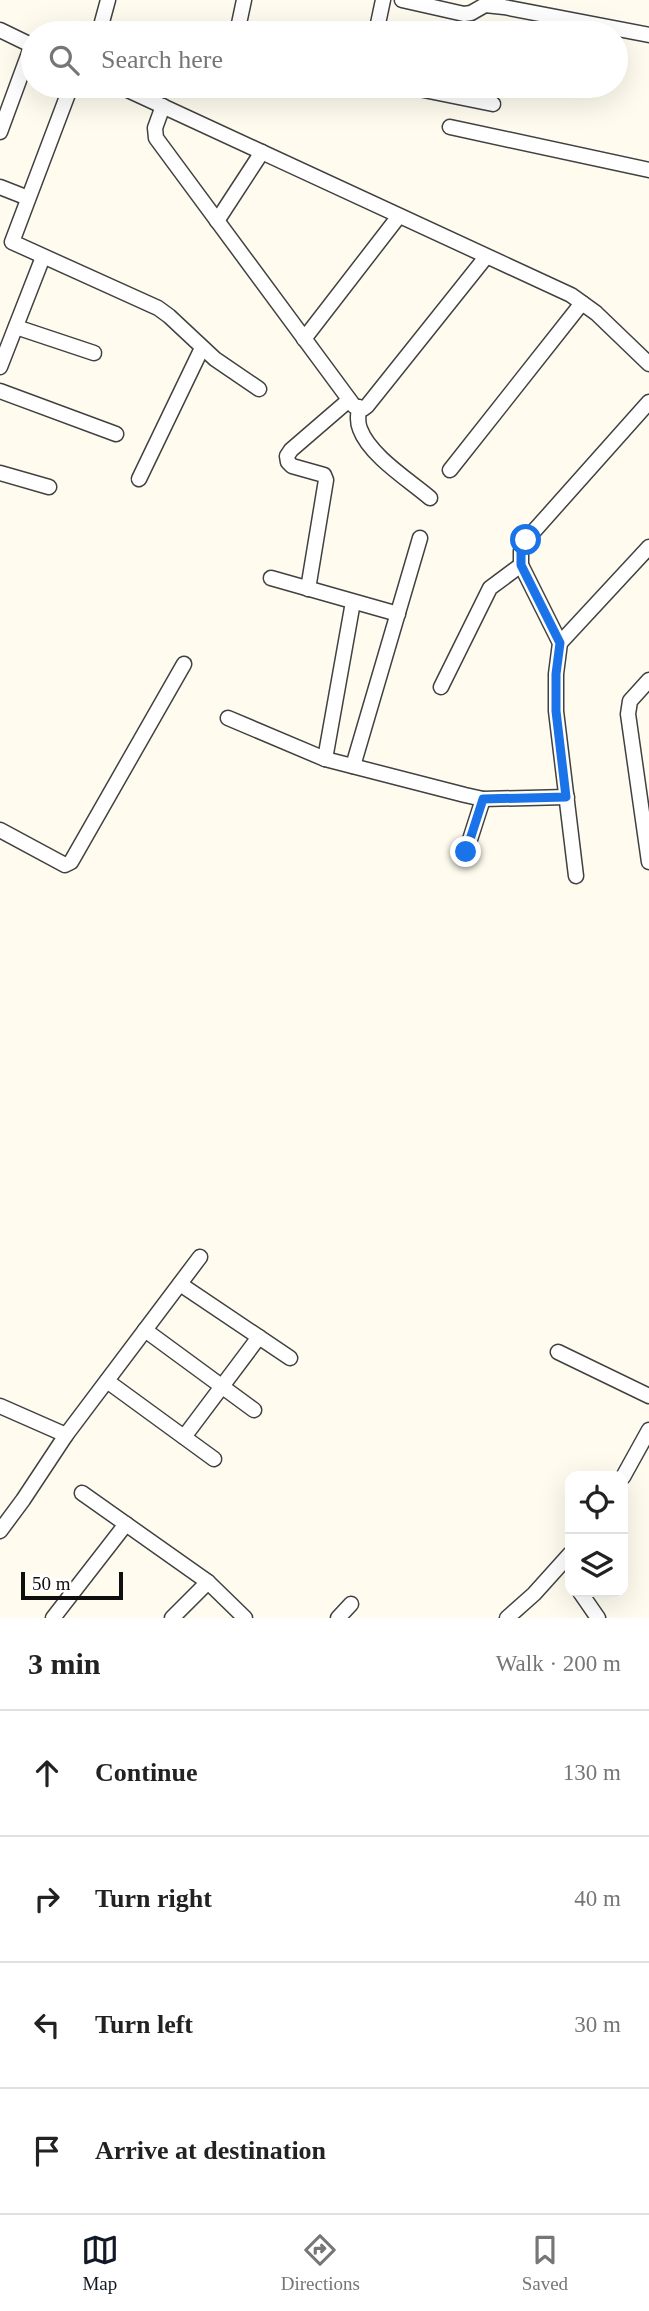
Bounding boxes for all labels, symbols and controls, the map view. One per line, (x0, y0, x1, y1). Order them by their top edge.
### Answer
search box (21, 21, 628, 98)
icon: search (45, 41, 83, 79)
text: Search here (101, 45, 223, 74)
route start (510, 524, 541, 555)
route end (450, 836, 481, 867)
map controls (565, 1471, 628, 1597)
button: locate (565, 1471, 628, 1534)
button: layers (565, 1534, 628, 1597)
scale bar (21, 1569, 122, 1601)
text: 50 m (32, 1573, 71, 1594)
text: 3 min (28, 1647, 101, 1680)
text: Walk · 200 m (496, 1651, 621, 1676)
icon: ahead (28, 1754, 66, 1792)
text: Continue (95, 1758, 198, 1787)
text: 130 m (563, 1760, 621, 1785)
icon: right (28, 1880, 66, 1918)
text: Turn right (95, 1884, 212, 1913)
text: 40 m (574, 1886, 621, 1911)
icon: left (28, 2006, 66, 2044)
text: Turn left (95, 2010, 193, 2039)
text: 30 m (574, 2012, 621, 2037)
icon: arrive (28, 2132, 66, 2170)
text: Arrive at destination (95, 2136, 326, 2165)
tab: Map (81, 2231, 119, 2295)
tab: Directions (281, 2231, 360, 2295)
tab: Saved (522, 2231, 568, 2295)

